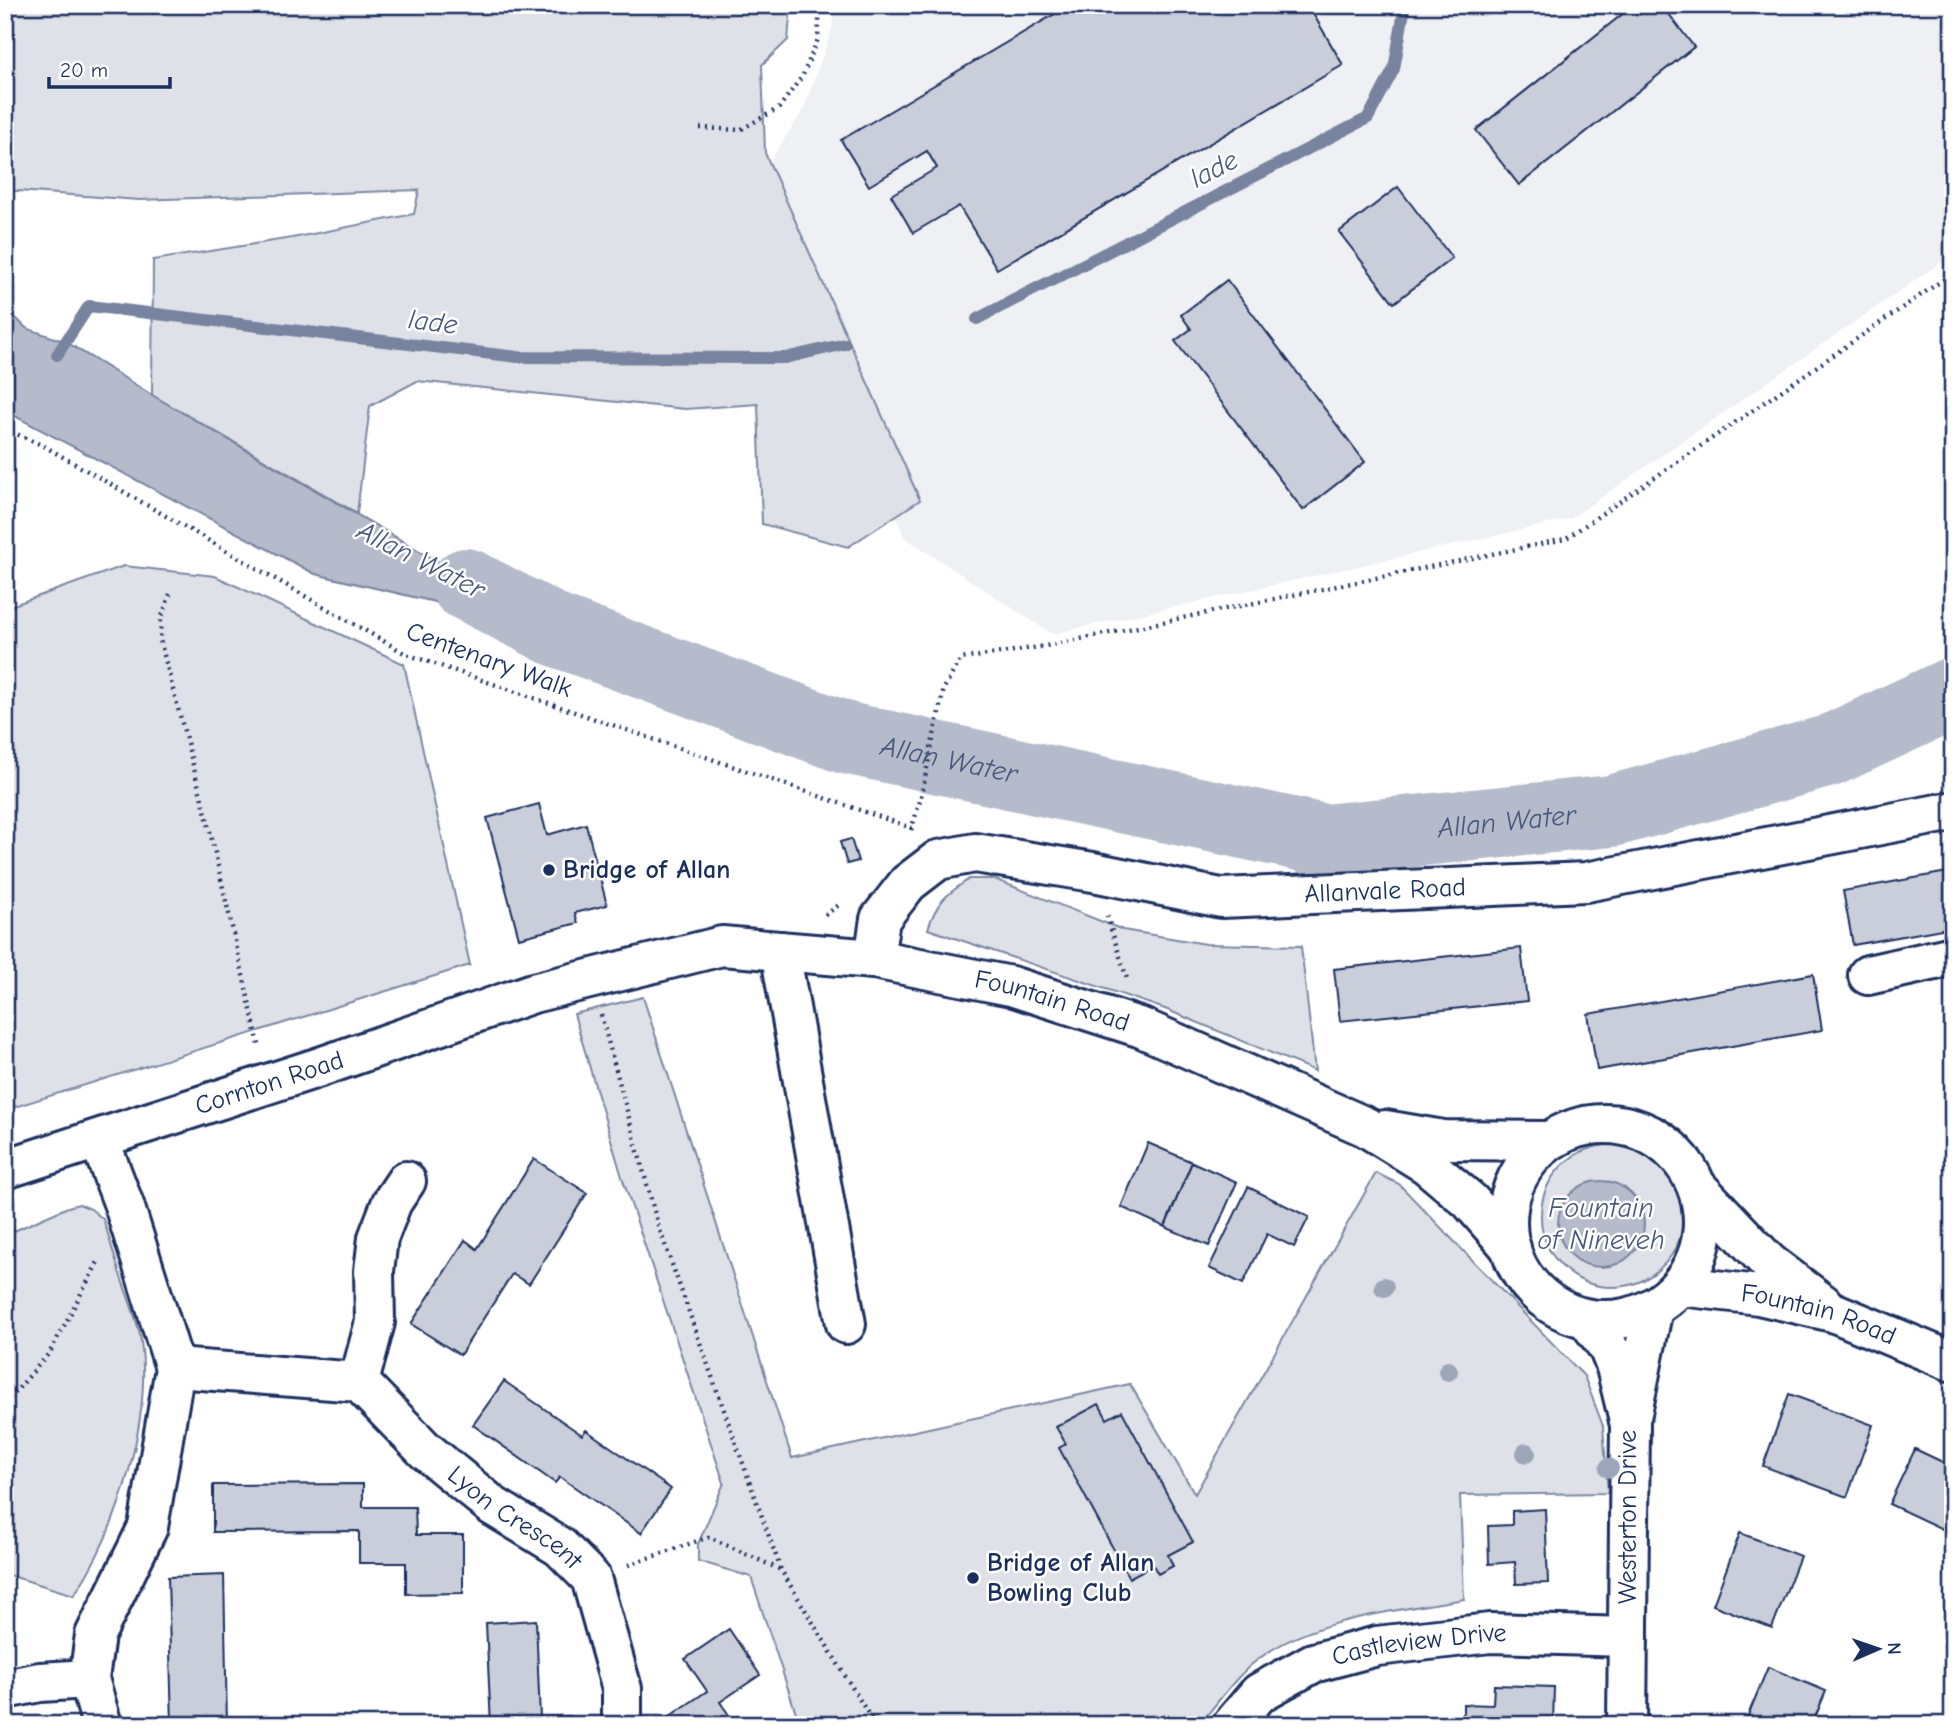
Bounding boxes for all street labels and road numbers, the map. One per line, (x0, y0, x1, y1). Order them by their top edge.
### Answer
street label: Centenary Walk (402, 616, 576, 704)
street label: Allanvale Road (1304, 872, 1467, 909)
street label: Fountain Road (972, 964, 1133, 1038)
street label: Cornton Road (192, 1045, 348, 1121)
street label: Fountain Road (1740, 1278, 1900, 1351)
street label: Westerton Drive (1613, 1430, 1643, 1604)
street label: Lyon Crescent (441, 1460, 589, 1576)
street label: Castleview Drive (1329, 1618, 1507, 1672)

